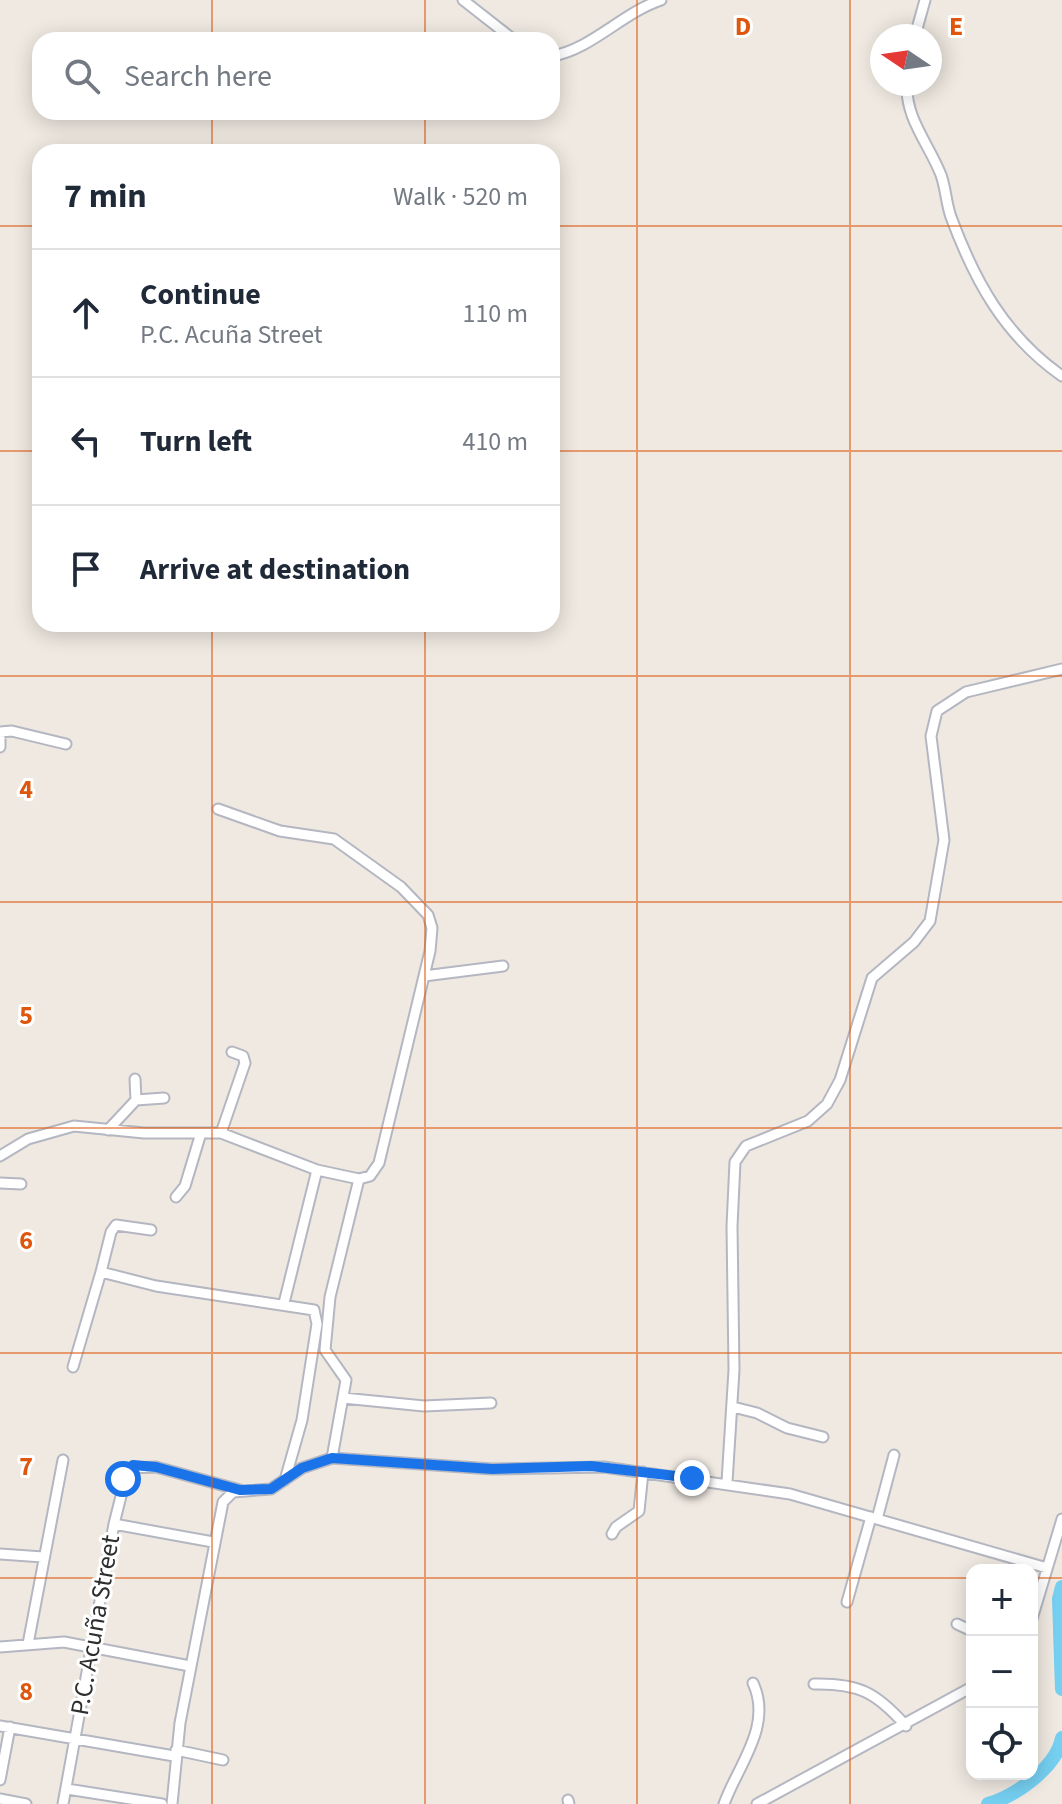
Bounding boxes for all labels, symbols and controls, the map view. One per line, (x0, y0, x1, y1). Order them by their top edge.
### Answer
text: D (735, 8, 751, 45)
text: E (949, 8, 963, 45)
north arrow (870, 24, 942, 96)
search box (32, 32, 560, 120)
icon: search (60, 54, 104, 98)
text: Search here (124, 55, 272, 98)
text: 7 min (64, 172, 147, 221)
text: Walk · 520 m (393, 178, 528, 215)
text: Continue (140, 273, 261, 316)
icon: ahead (64, 291, 108, 335)
text: 110 m (462, 295, 528, 332)
text: P.C. Acuña Street (140, 316, 323, 353)
icon: left (64, 419, 108, 463)
text: Turn left (140, 420, 252, 463)
text: 410 m (462, 423, 528, 460)
icon: arrive (64, 547, 108, 591)
text: Arrive at destination (140, 548, 410, 591)
text: 4 (19, 771, 33, 808)
text: 5 (19, 997, 33, 1034)
text: 6 (19, 1222, 33, 1259)
text: 7 (19, 1448, 33, 1485)
route end (674, 1460, 710, 1496)
route start (105, 1461, 141, 1497)
street label: P.C. Acuña Street (61, 1532, 129, 1718)
map controls (966, 1564, 1038, 1780)
button: + (966, 1564, 1038, 1636)
button: − (966, 1636, 1038, 1708)
text: 8 (19, 1673, 33, 1710)
button: locate (966, 1708, 1038, 1780)

